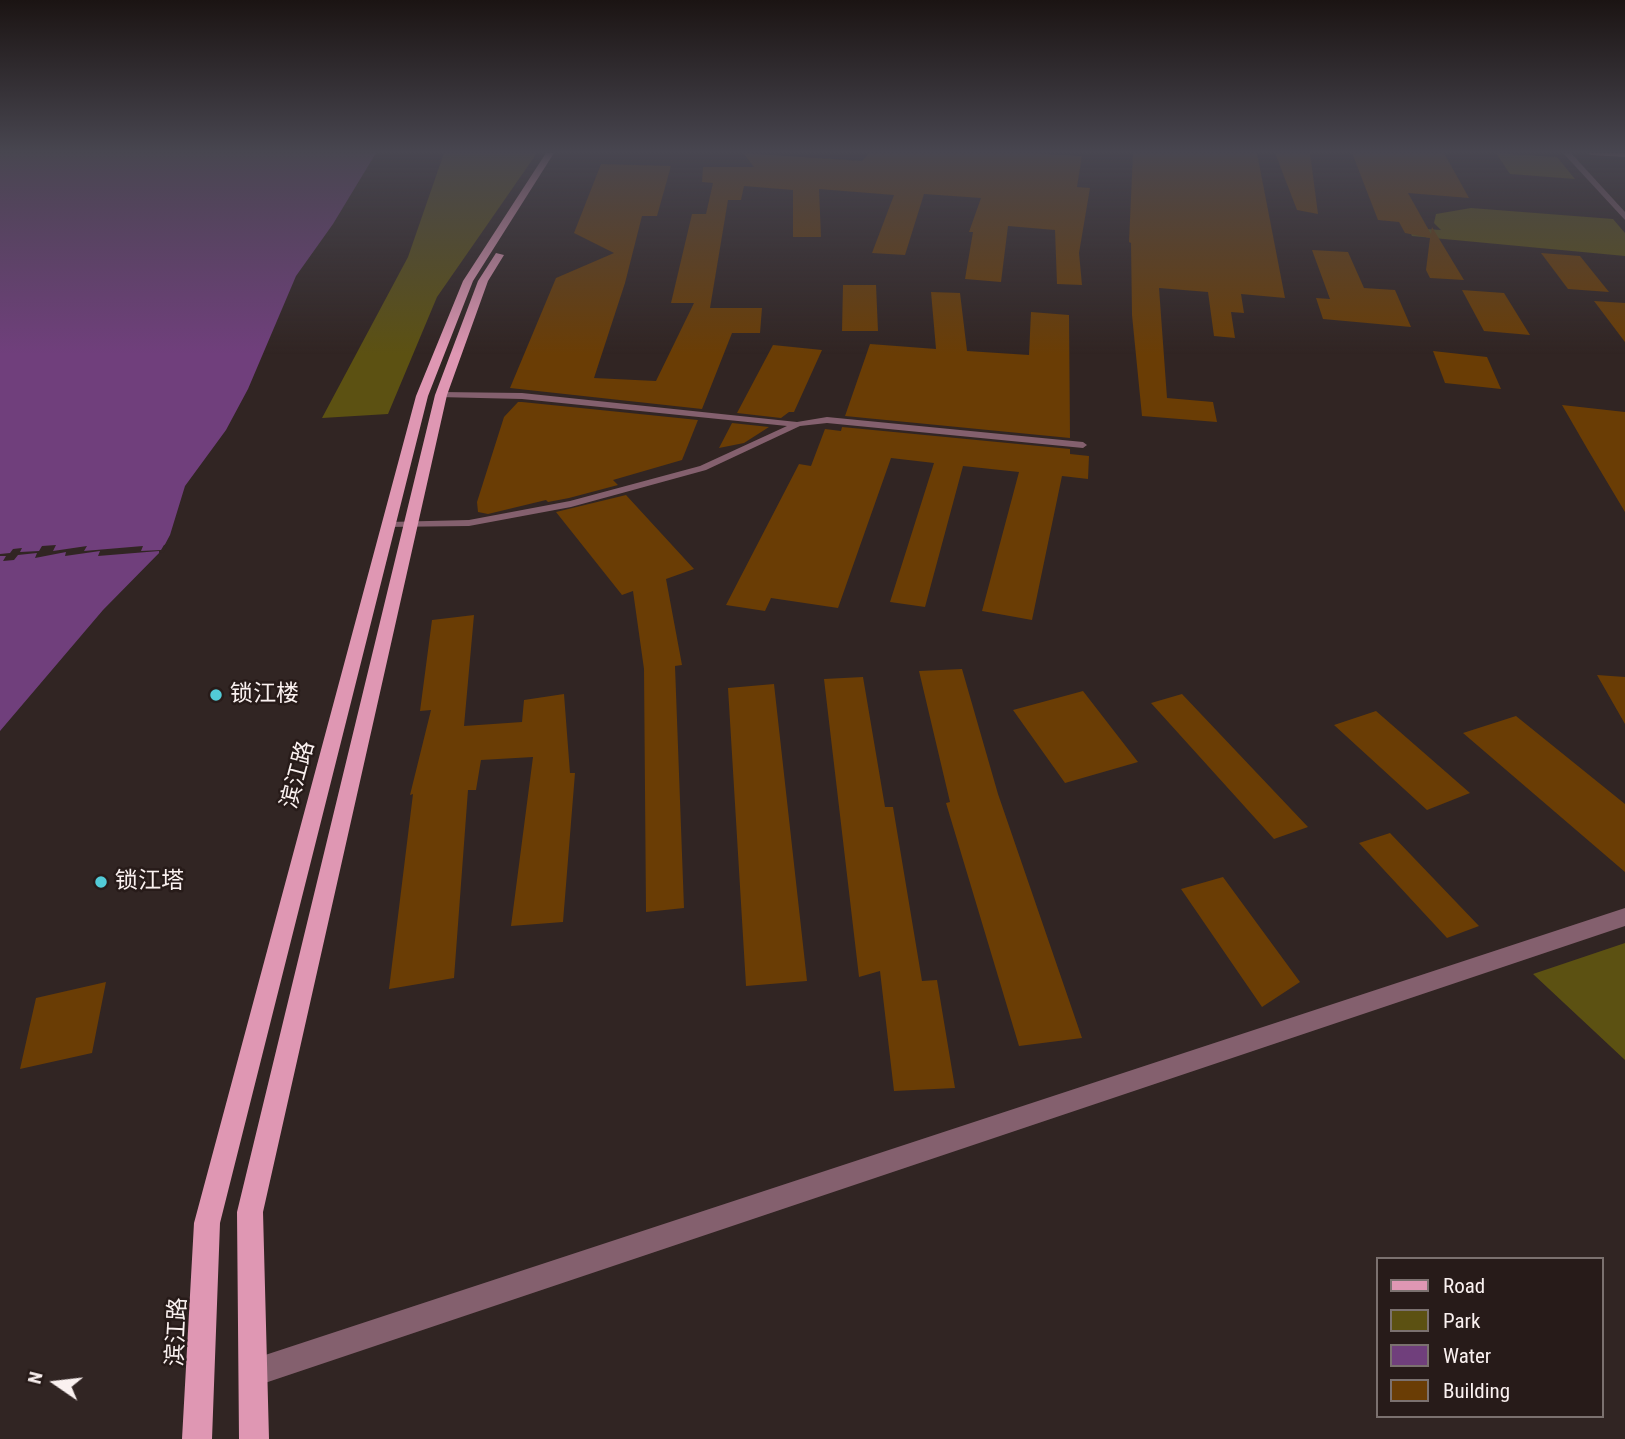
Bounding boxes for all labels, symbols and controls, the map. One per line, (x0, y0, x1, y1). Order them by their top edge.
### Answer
place label: 锁江楼 (230, 681, 299, 709)
marker: 锁江楼 (208, 687, 224, 703)
street label: 滨江路 (277, 738, 321, 812)
place label: 锁江塔 (115, 868, 184, 896)
marker: 锁江塔 (93, 874, 109, 890)
legend (1376, 1257, 1604, 1418)
text: Road (1443, 1274, 1485, 1298)
street label: 滨江路 (162, 1297, 194, 1367)
text: Park (1443, 1309, 1480, 1333)
text: Water (1443, 1344, 1491, 1368)
north arrow (21, 1348, 91, 1418)
text: N (23, 1369, 48, 1386)
text: Building (1443, 1379, 1510, 1403)

